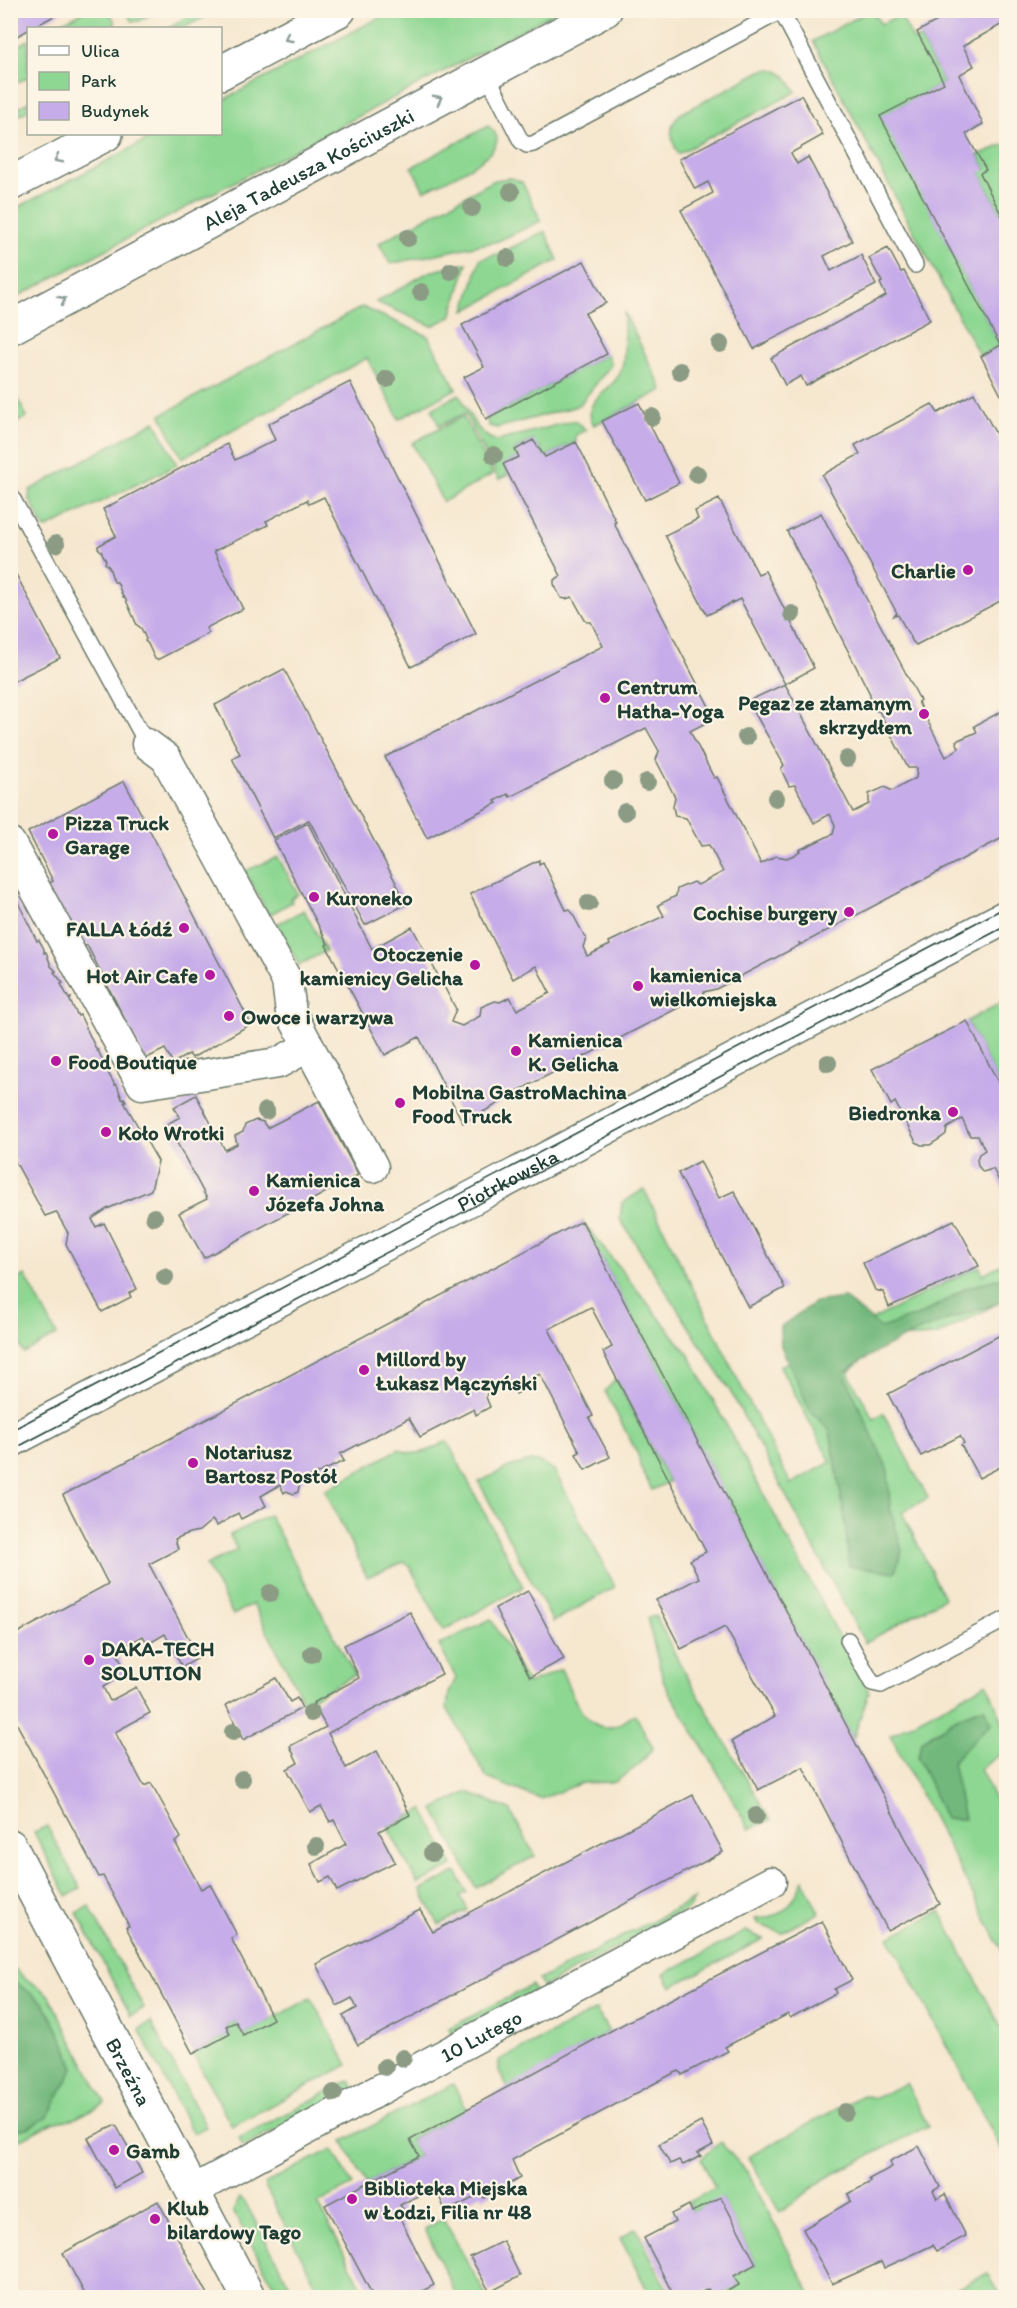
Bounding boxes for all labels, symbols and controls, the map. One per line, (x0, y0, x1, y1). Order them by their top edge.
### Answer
legend (27, 27, 222, 135)
one-way arrow (283, 31, 294, 42)
text: Ulica (81, 40, 120, 62)
text: Park (81, 70, 116, 92)
one-way arrow (431, 95, 442, 106)
text: Budynek (81, 100, 150, 122)
street label: Aleja Tadeusza Kościuszki (198, 102, 418, 235)
one-way arrow (54, 152, 65, 163)
one-way arrow (56, 296, 66, 307)
place label: Charlie (891, 558, 956, 583)
marker: Charlie (961, 563, 975, 577)
place label: Centrum Hatha-Yoga (617, 674, 725, 724)
place label: Pegaz ze złamanym skrzydłem (738, 690, 913, 740)
marker: Centrum Hatha-Yoga (598, 691, 612, 705)
marker: Pegaz ze złamanym skrzydłem (917, 707, 931, 721)
place label: Pizza Truck Garage (65, 810, 169, 860)
marker: Pizza Truck Garage (46, 827, 60, 841)
place label: Kuroneko (326, 885, 413, 910)
marker: Kuroneko (307, 890, 321, 904)
place label: Cochise burgery (693, 900, 837, 926)
marker: Cochise burgery (842, 905, 856, 919)
place label: FALLA Łódź (66, 916, 172, 941)
marker: FALLA Łódź (177, 921, 191, 935)
place label: Otoczenie kamienicy Gelicha (300, 941, 464, 991)
marker: Otoczenie kamienicy Gelicha (468, 958, 482, 972)
place label: kamienica wielkomiejska (650, 962, 778, 1012)
place label: Hot Air Cafe (86, 963, 198, 988)
marker: Hot Air Cafe (203, 968, 217, 982)
marker: kamienica wielkomiejska (631, 979, 645, 993)
place label: Owoce i warzywa (241, 1004, 394, 1030)
marker: Owoce i warzywa (222, 1009, 236, 1023)
place label: Kamienica K. Gelicha (528, 1027, 623, 1076)
marker: Kamienica K. Gelicha (509, 1044, 523, 1058)
place label: Food Boutique (68, 1049, 197, 1075)
marker: Food Boutique (49, 1054, 63, 1068)
place label: Mobilna GastroMachina Food Truck (412, 1079, 627, 1128)
marker: Mobilna GastroMachina Food Truck (393, 1096, 407, 1110)
place label: Biedronka (848, 1100, 942, 1125)
marker: Biedronka (946, 1105, 960, 1119)
place label: Koło Wrotki (118, 1120, 225, 1145)
marker: Koło Wrotki (99, 1125, 113, 1139)
street label: Piotrkowska (452, 1142, 562, 1216)
place label: Kamienica Józefa Johna (265, 1167, 385, 1216)
marker: Kamienica Józefa Johna (247, 1184, 261, 1198)
place label: Millord by Łukasz Mączyński (375, 1346, 537, 1396)
marker: Millord by Łukasz Mączyński (357, 1363, 371, 1377)
place label: Notariusz Bartosz Postół (205, 1439, 338, 1488)
marker: Notariusz Bartosz Postół (186, 1456, 200, 1470)
place label: DAKA-TECH SOLUTION (101, 1636, 215, 1685)
marker: DAKA-TECH SOLUTION (82, 1653, 96, 1667)
street label: 10 Lutego (436, 2004, 526, 2067)
street label: Brzeźna (101, 2033, 157, 2110)
place label: Gamb (126, 2138, 180, 2163)
marker: Gamb (107, 2143, 121, 2157)
place label: Biblioteka Miejska w Łodzi, Filia nr 48 (364, 2175, 532, 2224)
marker: Biblioteka Miejska w Łodzi, Filia nr 48 (345, 2192, 359, 2206)
place label: Klub bilardowy Tago (167, 2195, 302, 2245)
marker: Klub bilardowy Tago (148, 2212, 162, 2226)

